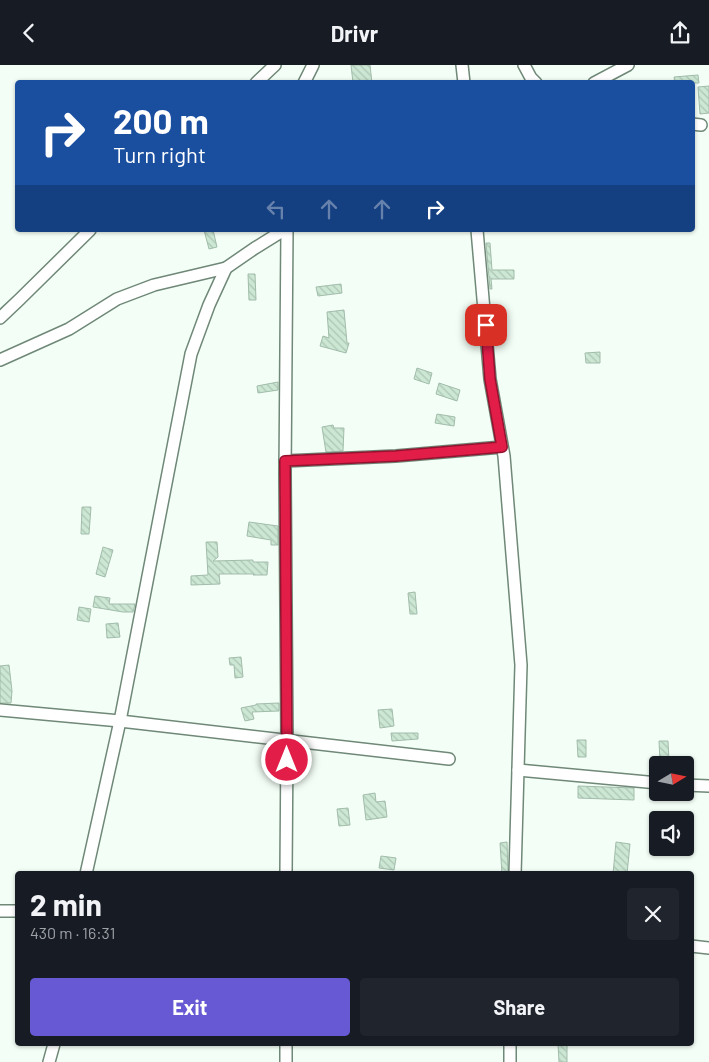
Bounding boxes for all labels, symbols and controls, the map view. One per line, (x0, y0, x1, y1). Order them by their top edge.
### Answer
icon: back (15, 19, 43, 47)
icon: share (666, 19, 694, 47)
text: Drivr (331, 20, 378, 46)
text: 200 m (113, 99, 209, 141)
icon: right (30, 100, 95, 165)
text: Turn right (113, 141, 206, 167)
icon: left (262, 195, 290, 223)
icon: ahead (315, 195, 343, 223)
icon: ahead (368, 195, 396, 223)
icon: right (421, 195, 449, 223)
pin (465, 304, 507, 346)
icon: arrive (472, 311, 500, 339)
position arrow (260, 733, 312, 785)
north arrow (649, 756, 694, 801)
map controls (649, 756, 694, 856)
button: sound (649, 811, 694, 856)
text: 2 min (30, 886, 102, 922)
button: close (627, 888, 679, 940)
text: 430 m · 16:31 (30, 923, 115, 942)
button: Exit (30, 978, 350, 1036)
button: Share (360, 978, 679, 1036)

